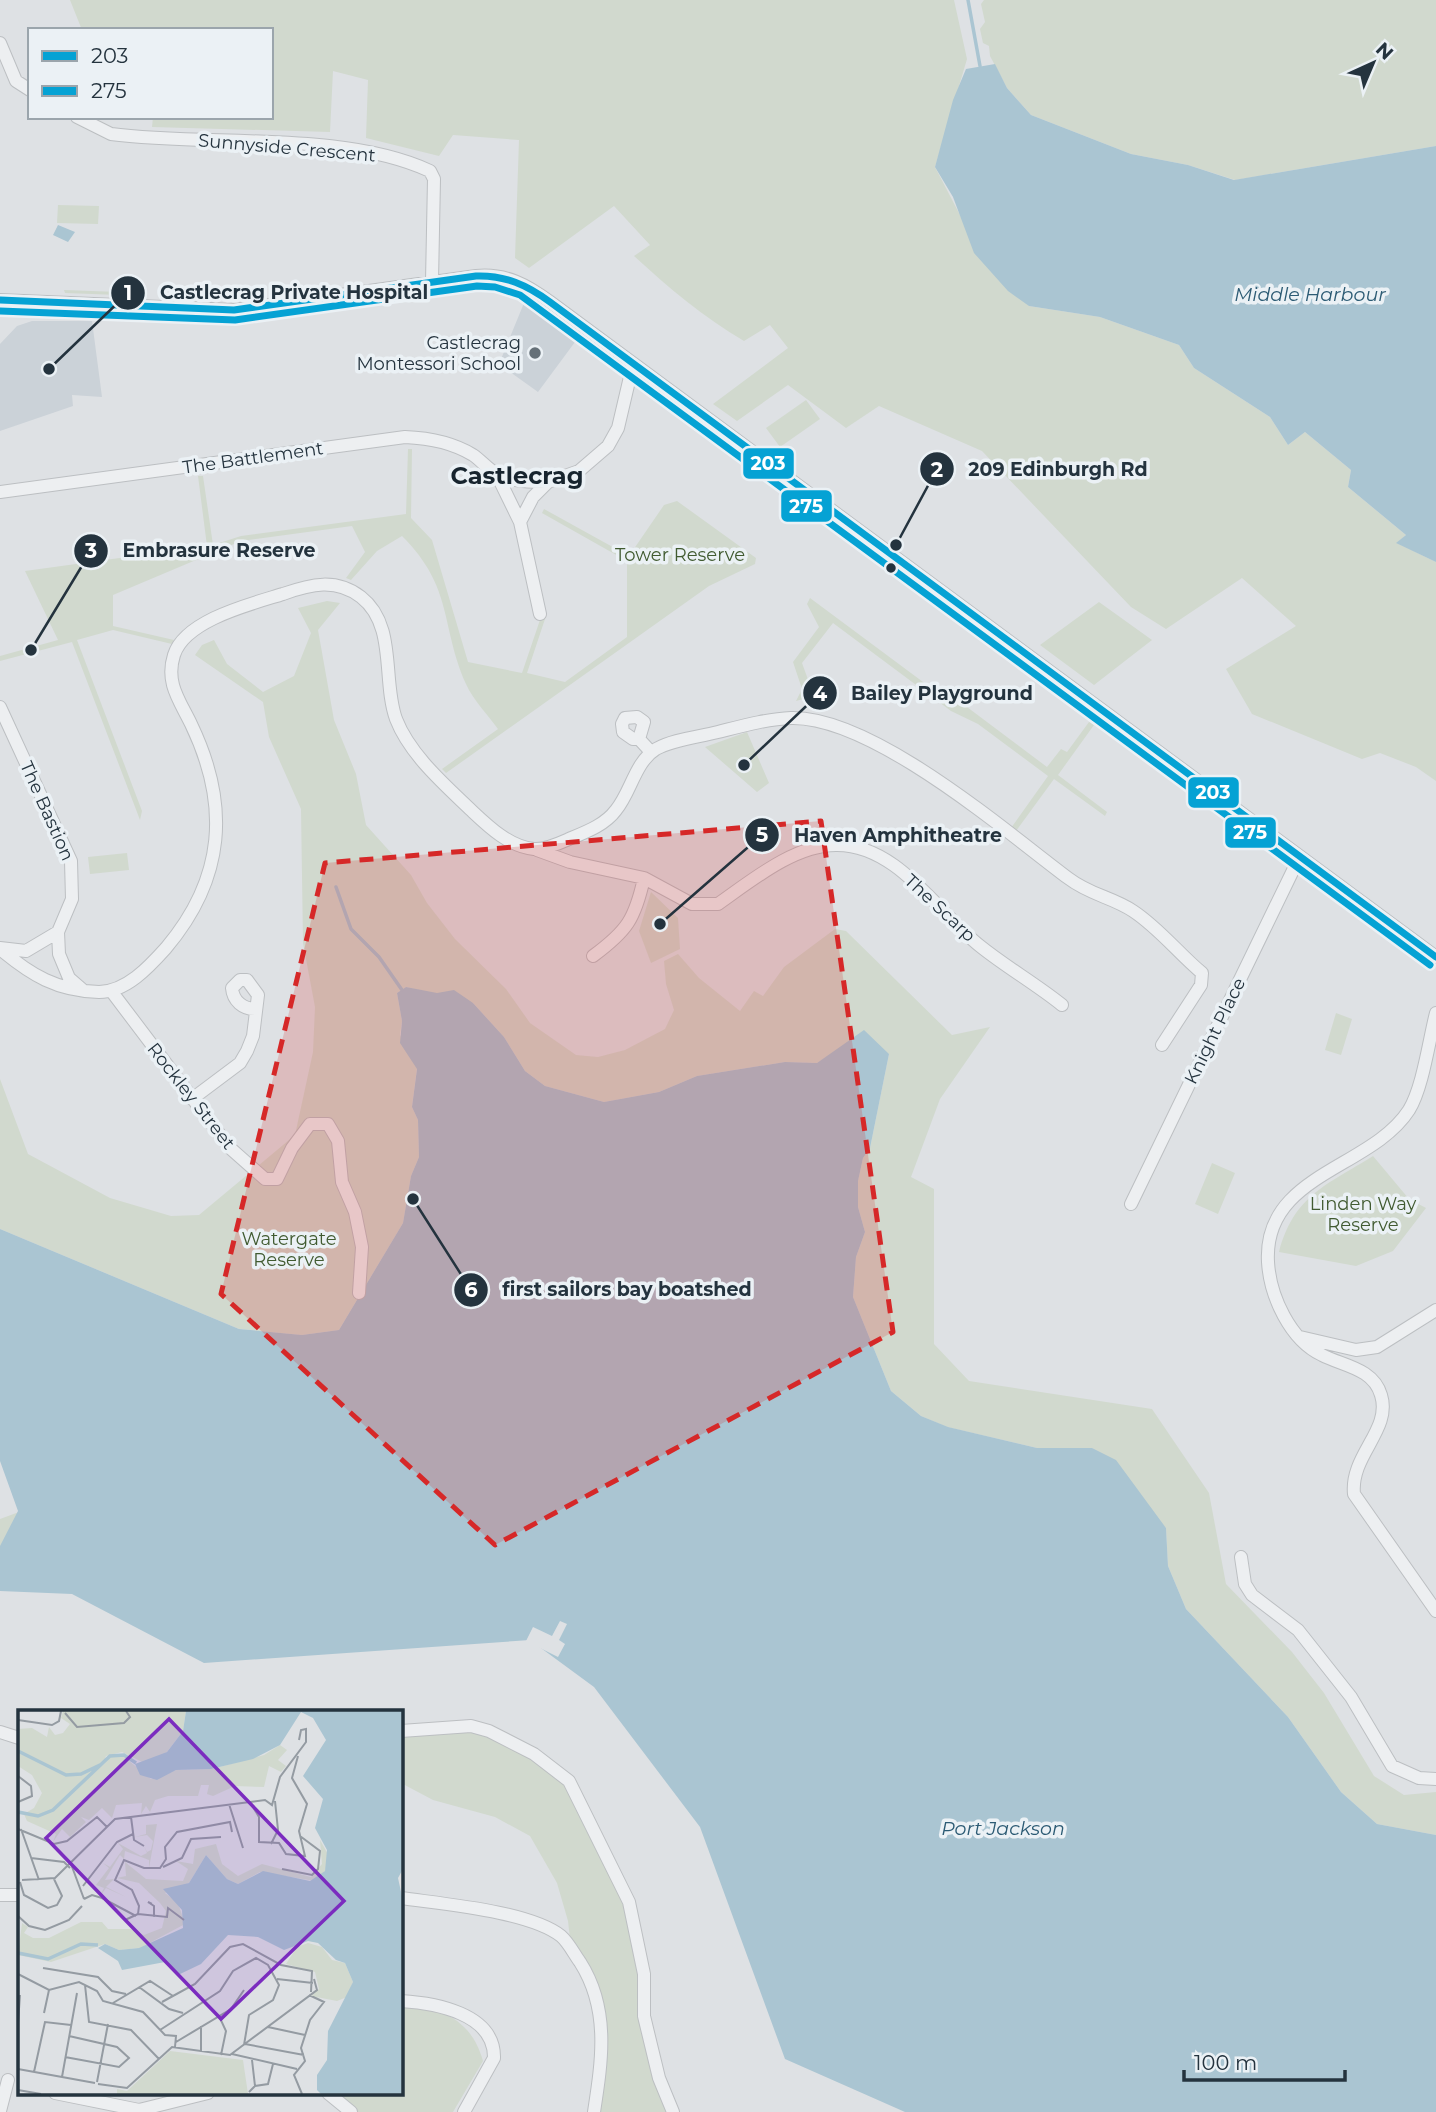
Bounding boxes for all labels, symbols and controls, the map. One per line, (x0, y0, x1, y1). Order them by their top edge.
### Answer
legend (28, 28, 273, 119)
north arrow (1338, 28, 1408, 98)
text: N (1371, 38, 1398, 65)
text: 203 (91, 43, 128, 68)
text: 275 (91, 78, 127, 103)
street label: Sunnyside Crescent (197, 129, 377, 167)
callout: Castlecrag Private Hospital (111, 273, 442, 313)
text: 1 (124, 280, 132, 305)
text: Castlecrag Private Hospital (160, 281, 428, 304)
water label: Middle Harbour (1234, 283, 1386, 306)
place label: Castlecrag Montessori School (356, 332, 521, 375)
marker: Castlecrag Montessori School (527, 345, 543, 361)
street label: The Battlement (181, 437, 325, 479)
line badge: 203 (742, 447, 795, 480)
callout: 209 Edinburgh Rd (920, 449, 1162, 489)
text: 203 (750, 452, 786, 475)
text: 2 (931, 457, 943, 482)
text: 209 Edinburgh Rd (968, 458, 1148, 481)
district label: Castlecrag (451, 461, 583, 490)
line badge: 275 (780, 489, 833, 523)
text: 275 (789, 495, 823, 518)
callout: Embrasure Reserve (74, 531, 330, 571)
text: 3 (84, 538, 97, 563)
text: Embrasure Reserve (122, 539, 316, 562)
park label: Tower Reserve (615, 544, 745, 566)
unlabelled marker (884, 561, 898, 575)
callout: Bailey Playground (803, 673, 1047, 713)
text: 4 (813, 681, 828, 706)
text: Bailey Playground (851, 682, 1033, 705)
street label: The Bastion (15, 758, 79, 864)
line badge: 203 (1187, 776, 1240, 809)
text: 203 (1195, 781, 1231, 804)
callout: Haven Amphitheatre (745, 815, 1016, 855)
line badge: 275 (1224, 816, 1277, 849)
text: 275 (1233, 821, 1267, 844)
text: 5 (756, 822, 768, 847)
text: Haven Amphitheatre (794, 824, 1002, 847)
street label: The Scarp (900, 870, 980, 946)
street label: Knight Place (1180, 974, 1250, 1088)
street label: Rockley Street (142, 1038, 240, 1154)
park label: Linden Way Reserve (1310, 1193, 1417, 1236)
park label: Watergate Reserve (241, 1228, 337, 1271)
callout: first sailors bay boatshed (453, 1270, 766, 1310)
text: 6 (464, 1277, 478, 1302)
text: first sailors bay boatshed (502, 1278, 752, 1301)
inset map (18, 1710, 402, 2094)
water label: Port Jackson (941, 1817, 1065, 1840)
scale bar (1184, 2038, 1345, 2082)
text: 100 m (1194, 2050, 1257, 2075)

